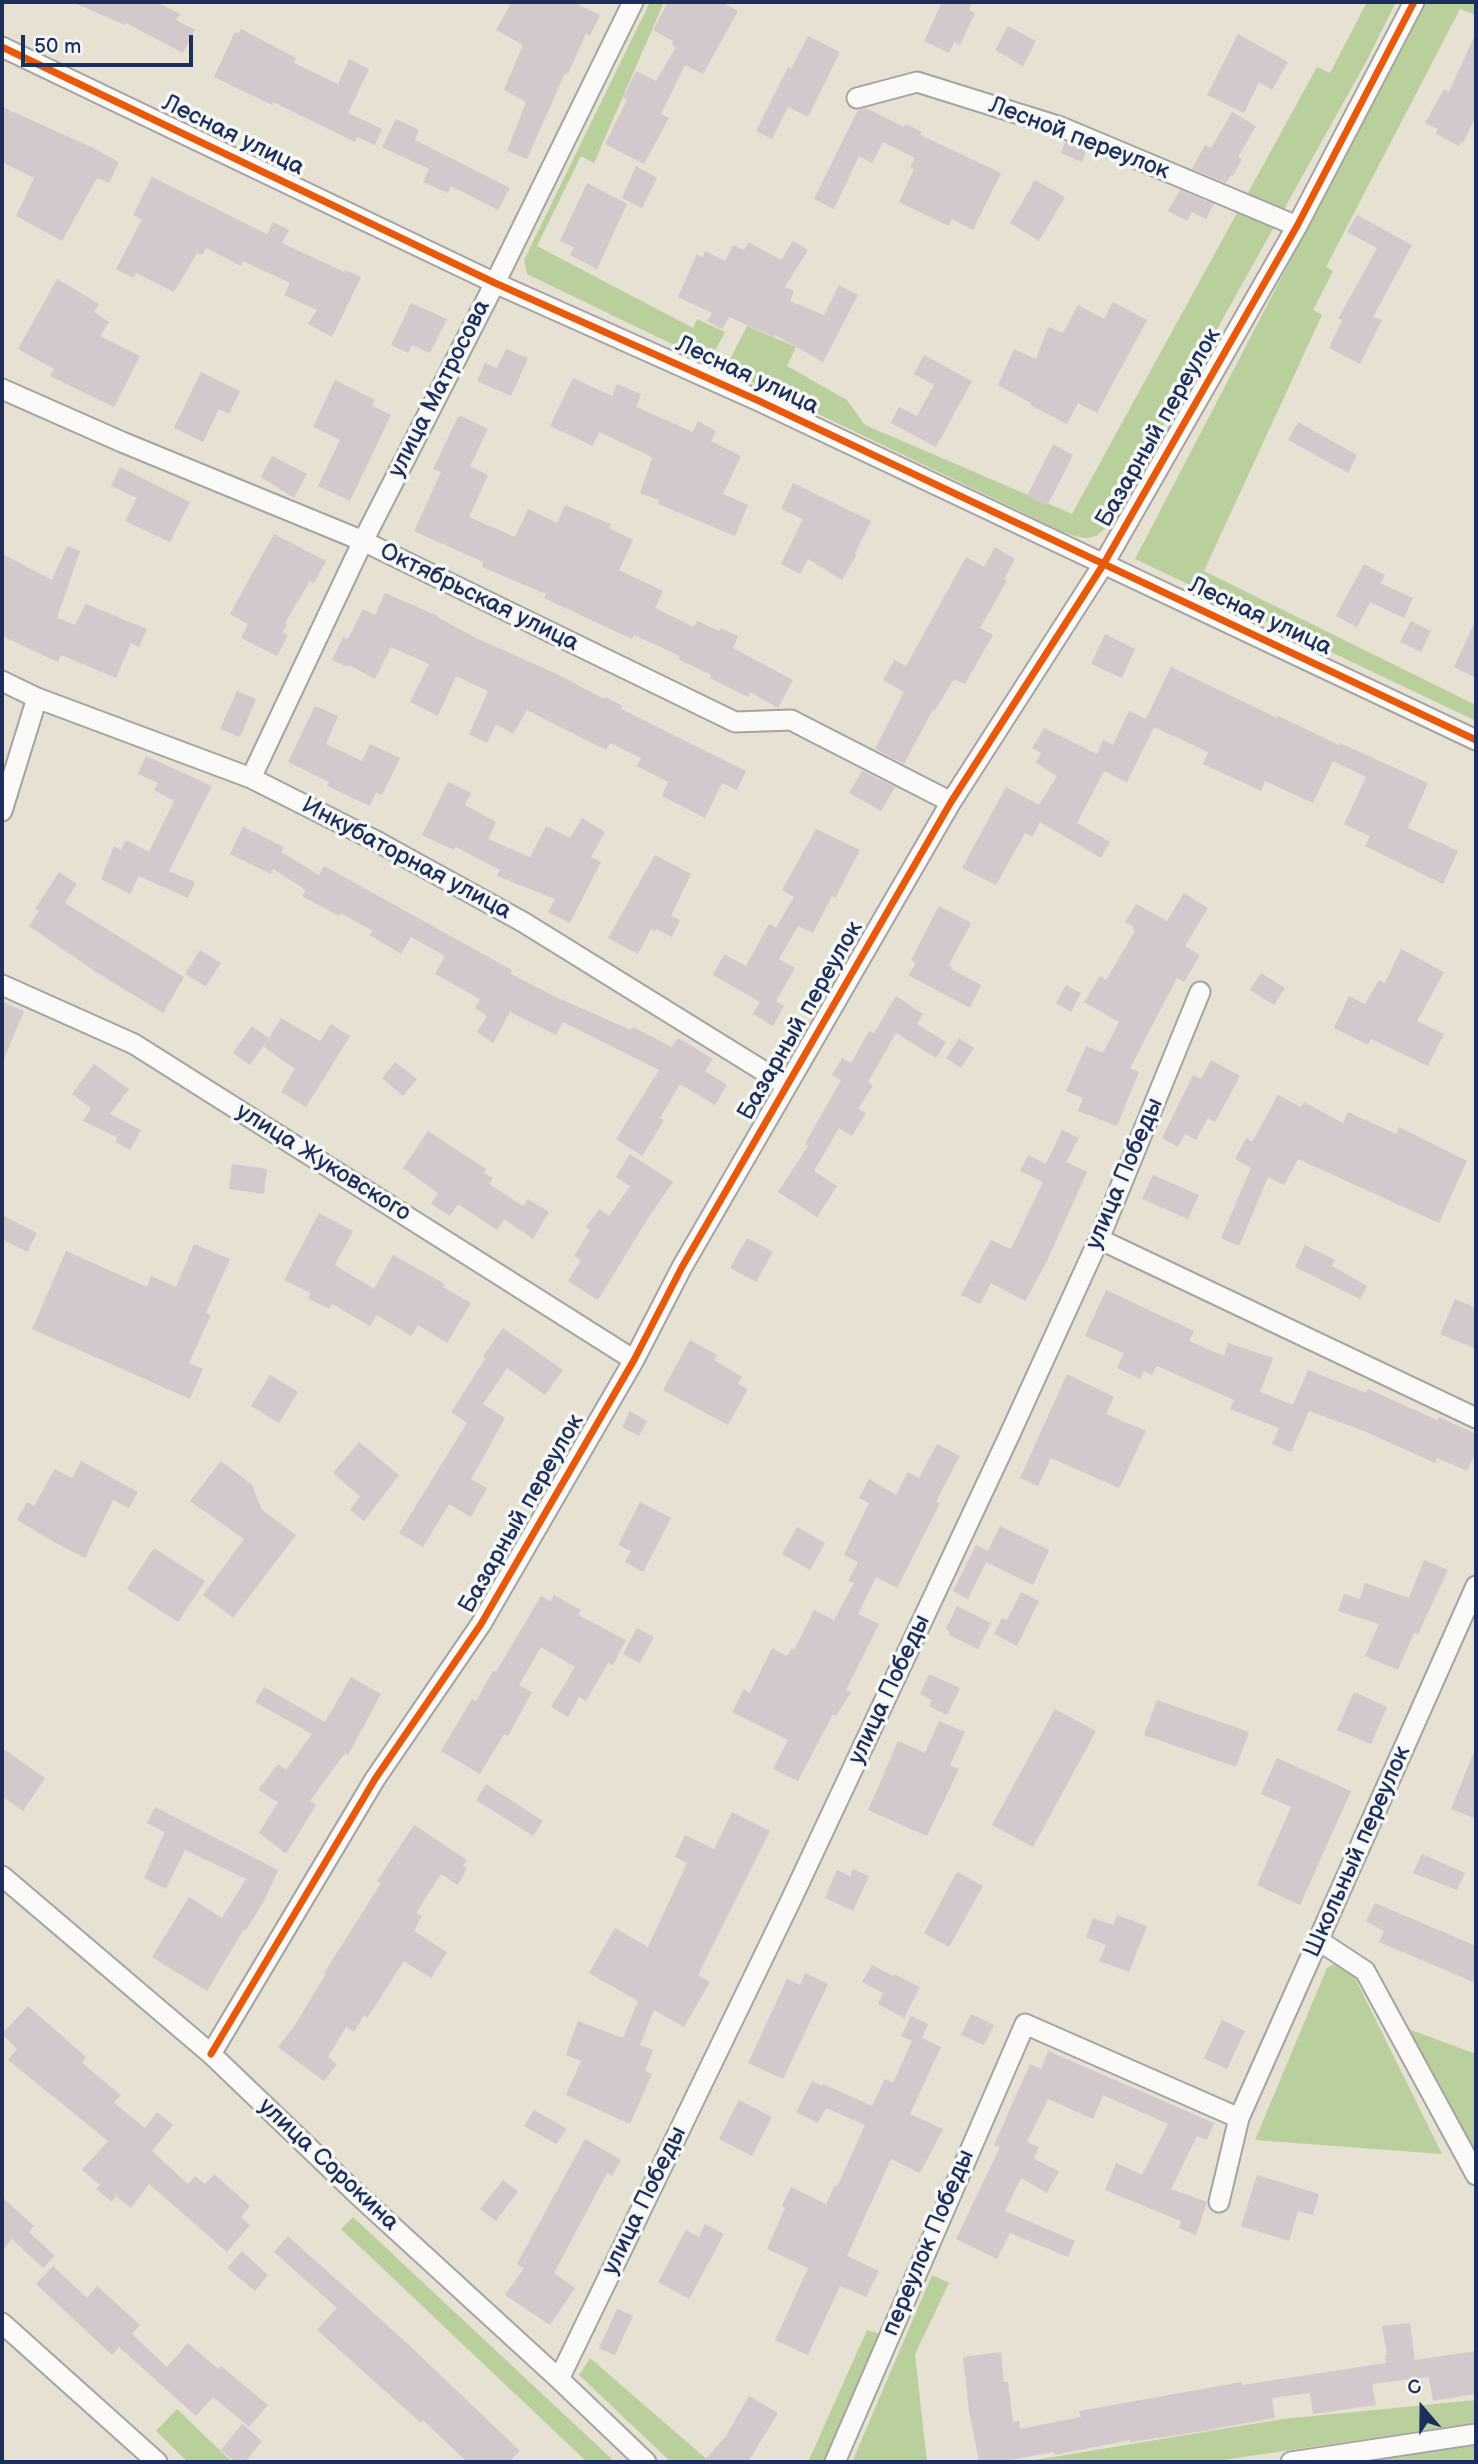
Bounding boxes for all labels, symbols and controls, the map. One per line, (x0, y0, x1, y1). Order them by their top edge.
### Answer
scale bar (24, 21, 196, 65)
text: 50 m (34, 34, 81, 59)
street label: Лесная улица (157, 89, 309, 183)
street label: Лесной переулок (985, 91, 1173, 187)
street label: улица Матросова (383, 295, 497, 483)
street label: Базарный переулок (1090, 323, 1228, 533)
street label: Лесная улица (671, 330, 823, 422)
street label: Октябрьская улица (375, 537, 583, 659)
street label: Лесная улица (1184, 571, 1336, 663)
street label: Инкубаторная улица (296, 792, 516, 926)
street label: Базарный переулок (732, 916, 870, 1126)
street label: улица Победы (1080, 1094, 1170, 1254)
street label: улица Жуковского (230, 1098, 416, 1228)
street label: Базарный переулок (453, 1409, 591, 1619)
street label: улица Победы (843, 1611, 937, 1769)
street label: Школьный переулок (1298, 1742, 1418, 1962)
street label: улица Сорокина (252, 2093, 404, 2237)
street label: улица Победы (597, 2122, 693, 2280)
street label: переулок Победы (877, 2146, 981, 2340)
north arrow (1387, 2373, 1457, 2443)
text: С (1405, 2375, 1425, 2401)

